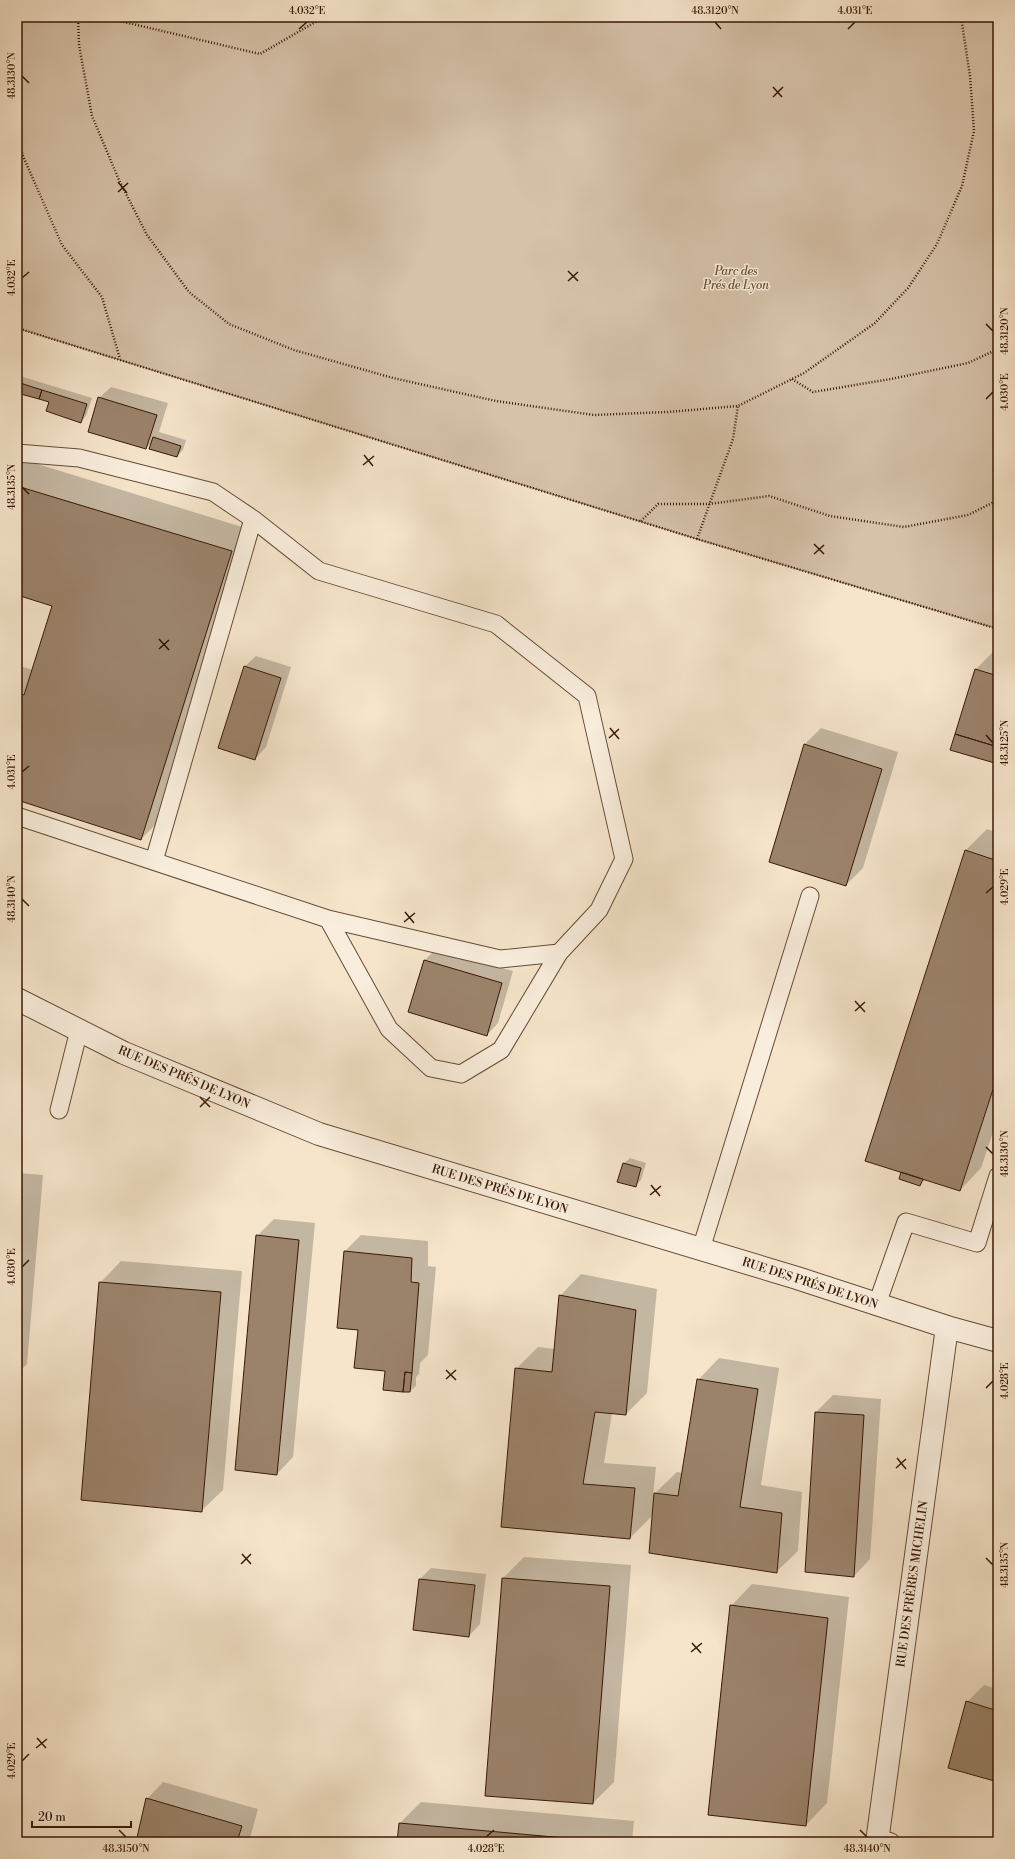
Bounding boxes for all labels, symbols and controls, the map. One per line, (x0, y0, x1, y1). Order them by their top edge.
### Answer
text: 4.032°E (289, 5, 325, 17)
text: 48.3120°N (691, 5, 739, 17)
text: 4.031°E (838, 5, 873, 17)
text: 48.3130°N (6, 52, 18, 100)
text: 4.032°E (6, 260, 18, 296)
park label: Parc des Prés de Lyon (702, 264, 769, 293)
text: 48.3120°N (999, 307, 1011, 355)
text: 4.030°E (999, 373, 1011, 411)
text: 48.3135°N (6, 463, 18, 510)
text: 48.3125°N (999, 719, 1011, 766)
text: 4.031°E (6, 754, 18, 789)
text: 4.029°E (999, 868, 1011, 905)
text: 48.3140°N (6, 875, 18, 923)
street label: RUE DES PRÉS DE LYON (116, 1041, 253, 1112)
text: 48.3130°N (999, 1130, 1011, 1178)
street label: RUE DES PRÉS DE LYON (430, 1160, 570, 1217)
text: 4.030°E (6, 1248, 18, 1286)
street label: RUE DES PRÉS DE LYON (740, 1253, 880, 1313)
text: 4.028°E (999, 1362, 1011, 1400)
street label: RUE DES FRÈRES MICHELIN (891, 1499, 932, 1668)
text: 48.3135°N (999, 1541, 1011, 1588)
text: 4.029°E (6, 1742, 18, 1779)
scale bar (32, 1803, 131, 1829)
text: 20 m (38, 1810, 66, 1825)
text: 48.3150°N (102, 1843, 150, 1855)
text: 4.028°E (467, 1843, 505, 1855)
text: 48.3140°N (843, 1843, 891, 1855)

